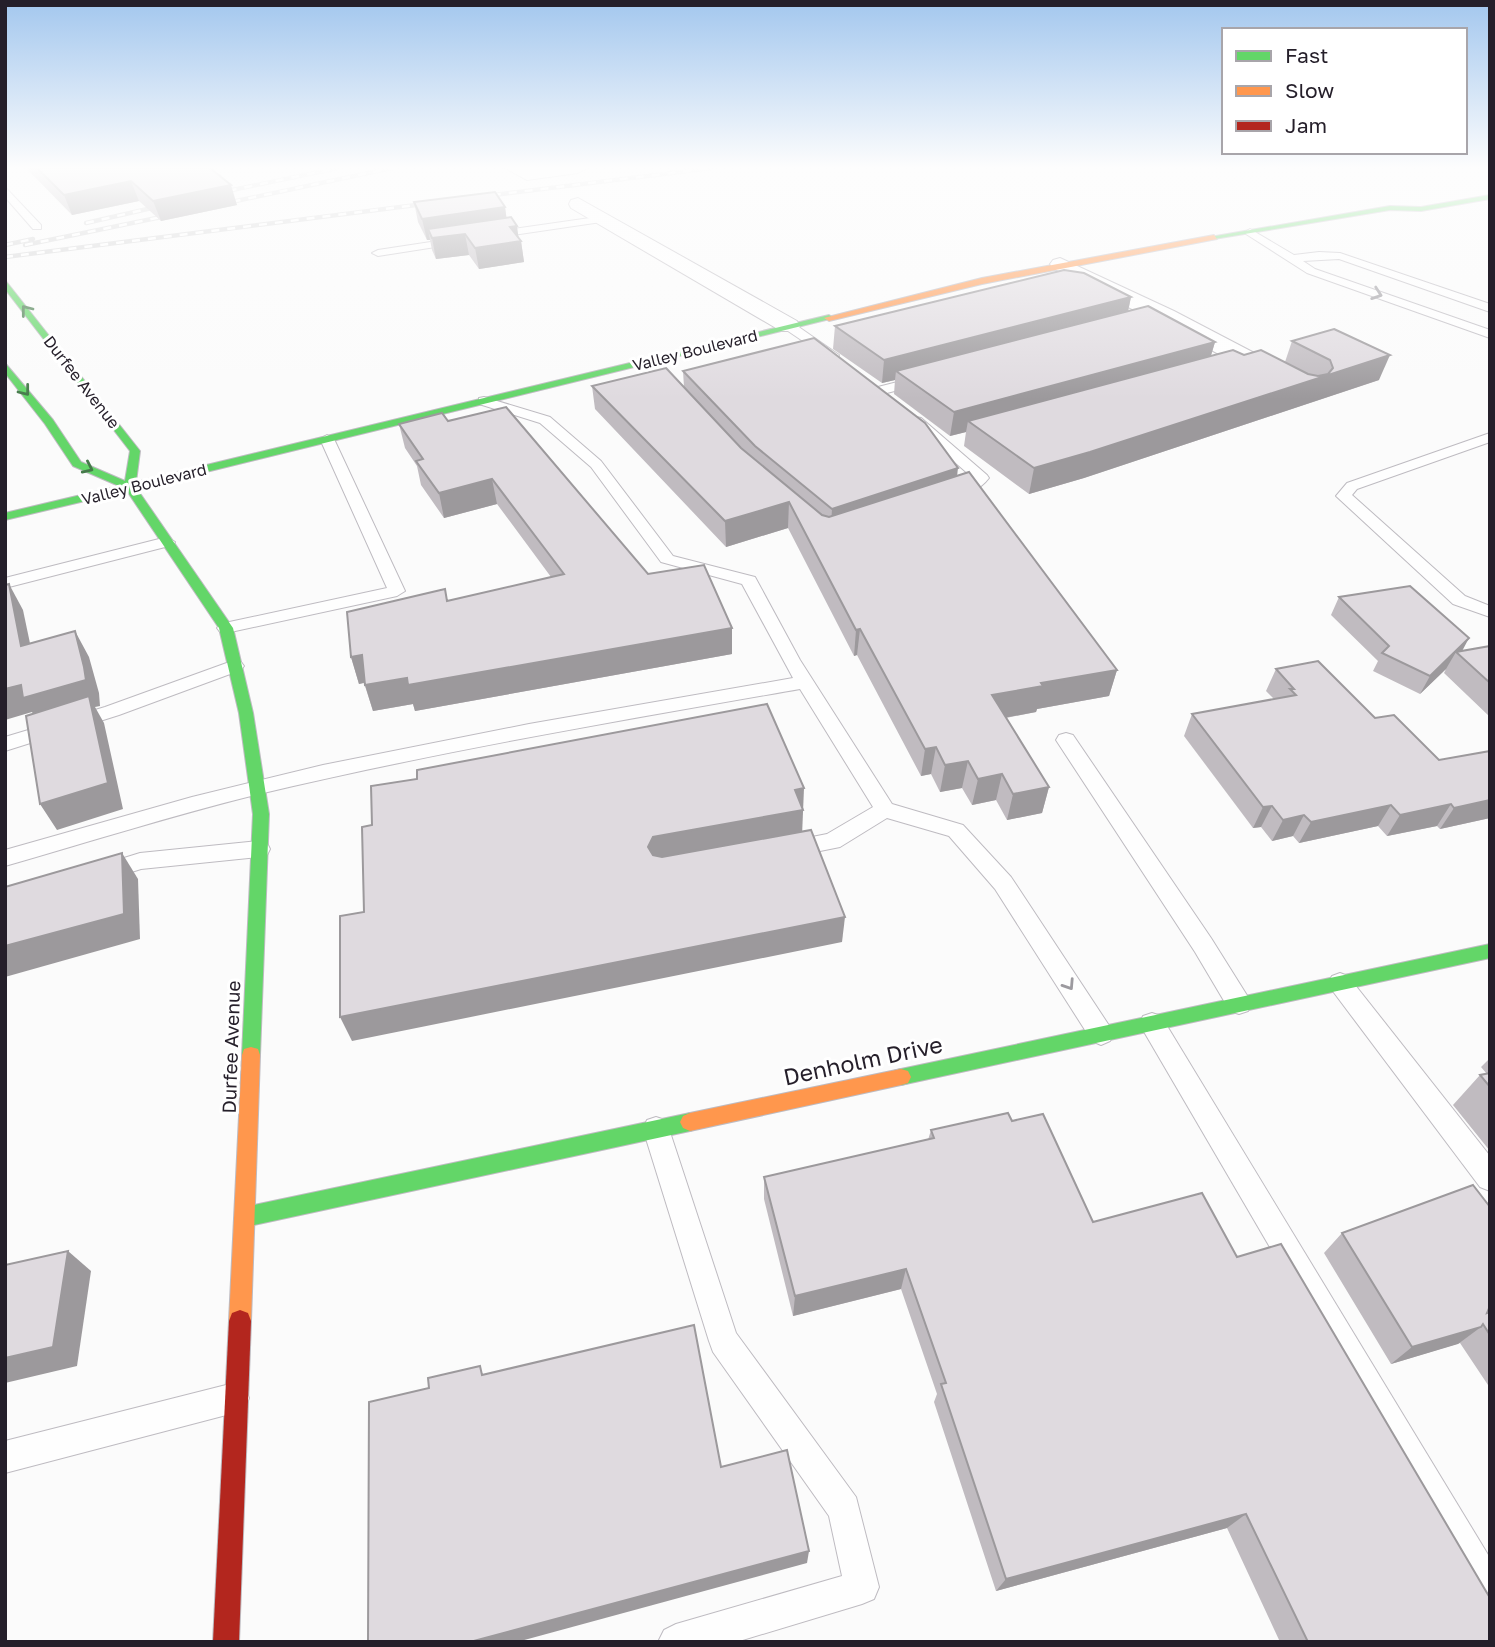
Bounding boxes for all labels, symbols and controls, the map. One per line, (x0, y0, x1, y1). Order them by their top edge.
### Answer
legend (1222, 28, 1467, 154)
text: Fast (1285, 42, 1328, 68)
text: Slow (1285, 77, 1334, 103)
text: Jam (1285, 112, 1327, 138)
one-way arrow (1370, 286, 1382, 300)
one-way arrow (22, 305, 35, 318)
street label: Valley Boulevard (630, 325, 760, 375)
street label: Durfee Avenue (40, 332, 124, 432)
one-way arrow (17, 384, 30, 396)
street label: Valley Boulevard (79, 459, 209, 509)
one-way arrow (81, 460, 93, 474)
one-way arrow (1061, 978, 1074, 991)
street label: Durfee Avenue (217, 980, 244, 1114)
street label: Denholm Drive (781, 1029, 945, 1091)

